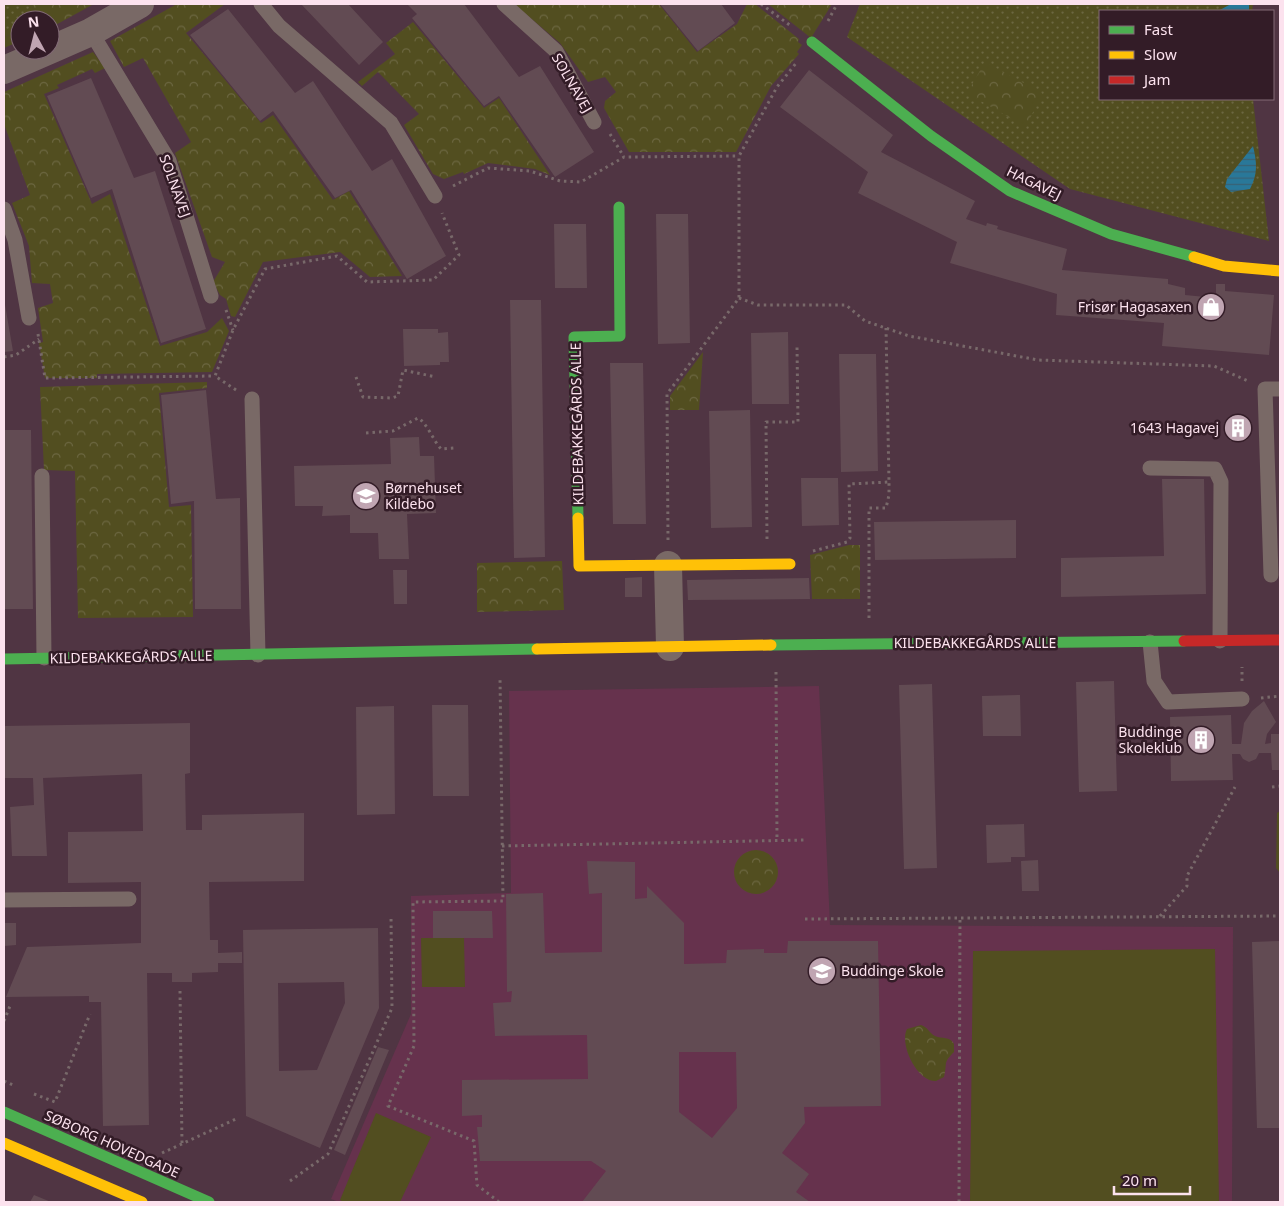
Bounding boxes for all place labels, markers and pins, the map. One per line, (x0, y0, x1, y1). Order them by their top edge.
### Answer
shop icon: Frisør Hagasaxen (1196, 292, 1226, 322)
place label: Frisør Hagasaxen (1078, 297, 1192, 316)
building icon: 1643 Hagavej (1223, 413, 1253, 443)
place label: 1643 Hagavej (1130, 418, 1219, 437)
place label: Børnehuset Kildebo (385, 478, 462, 513)
school or university icon: Børnehuset Kildebo (351, 481, 381, 511)
place label: Buddinge Skoleklub (1118, 722, 1182, 757)
building icon: Buddinge Skoleklub (1186, 725, 1216, 755)
school or university icon: Buddinge Skole (807, 956, 837, 986)
place label: Buddinge Skole (841, 961, 944, 980)

